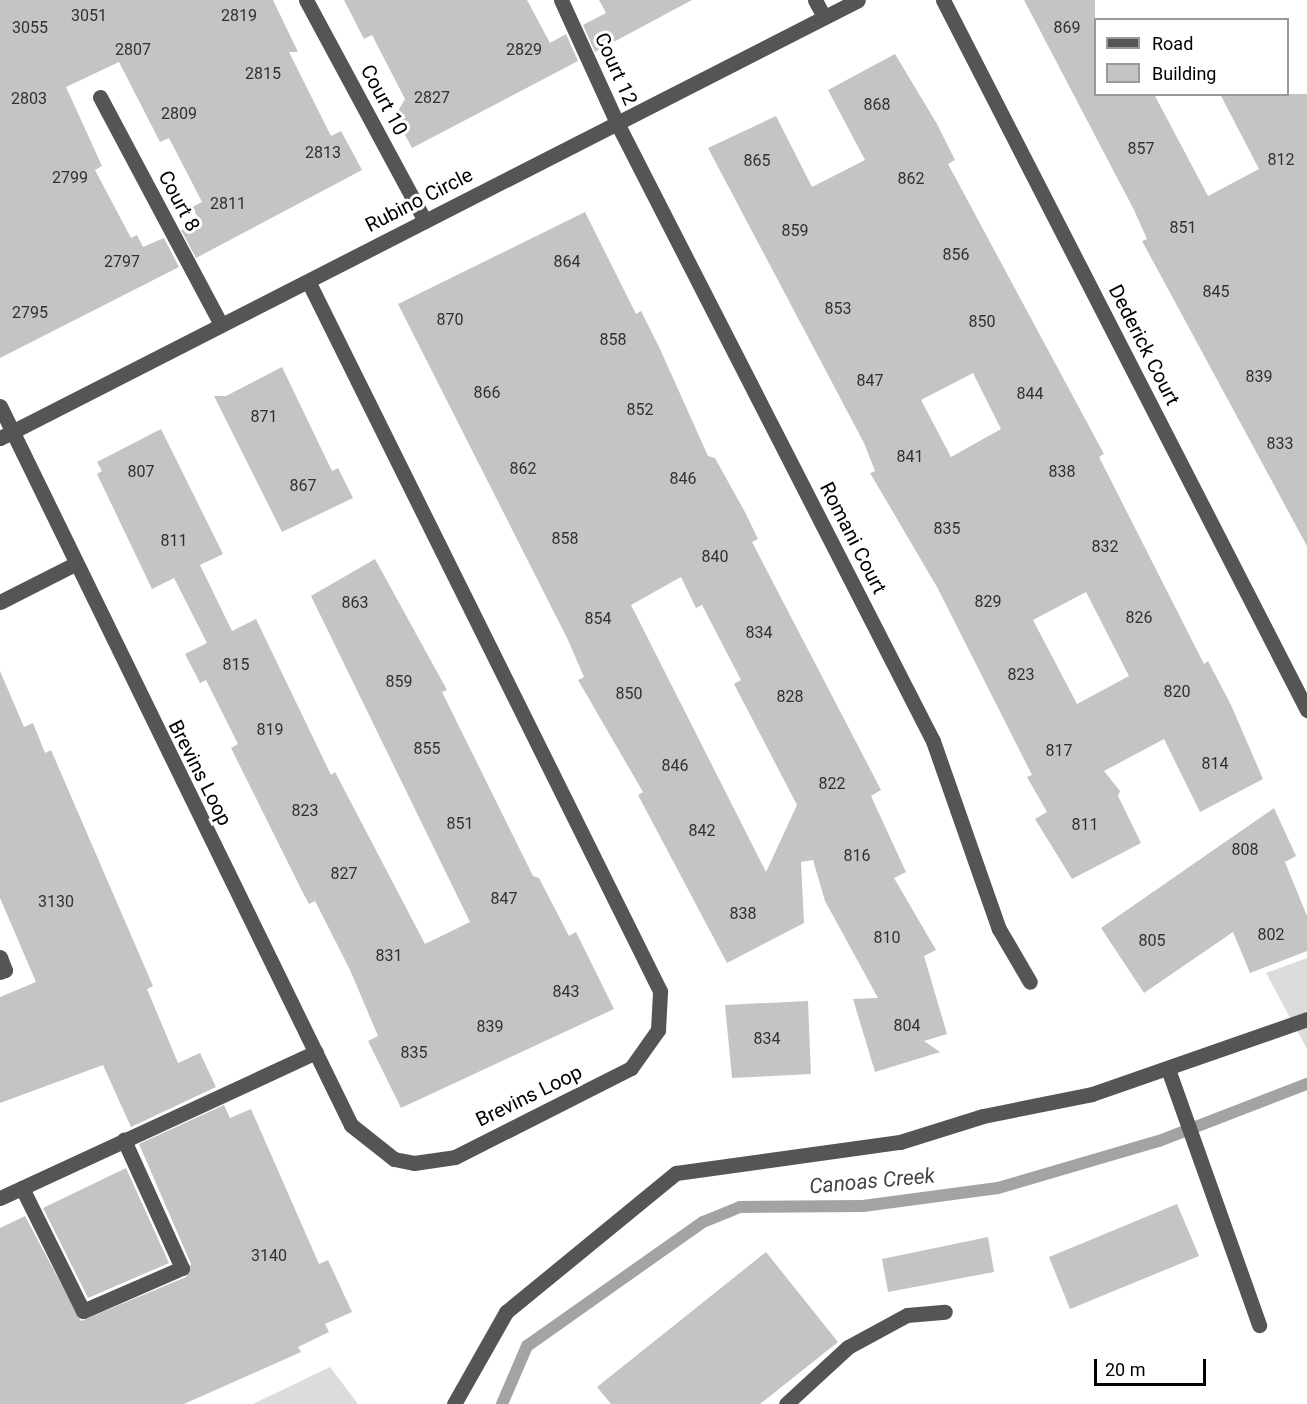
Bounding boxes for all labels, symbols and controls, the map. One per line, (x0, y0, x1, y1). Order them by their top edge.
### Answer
house number: 3051 (71, 6, 107, 26)
house number: 2819 (221, 6, 257, 26)
house number: 3055 (12, 18, 48, 38)
house number: 869 (1054, 18, 1080, 38)
legend (1094, 18, 1289, 96)
street label: Court 12 (589, 29, 643, 109)
text: Road (1152, 33, 1193, 54)
house number: 2807 (115, 40, 151, 60)
house number: 2829 (506, 40, 542, 60)
street label: Court 10 (355, 61, 413, 139)
text: Building (1152, 63, 1216, 84)
house number: 2815 (245, 64, 281, 84)
house number: 2827 (414, 88, 450, 108)
house number: 2803 (11, 89, 47, 109)
house number: 868 (864, 95, 890, 115)
house number: 2809 (161, 104, 197, 124)
house number: 857 (1128, 139, 1154, 159)
house number: 2813 (305, 143, 341, 163)
house number: 812 (1268, 150, 1294, 170)
house number: 865 (744, 151, 770, 171)
street label: Rubino Circle (361, 163, 477, 237)
street label: Court 8 (153, 166, 205, 236)
house number: 2799 (52, 168, 88, 188)
house number: 862 (898, 169, 924, 189)
house number: 2811 (210, 194, 246, 214)
house number: 851 (1170, 218, 1196, 238)
house number: 859 (782, 221, 808, 241)
house number: 856 (943, 245, 969, 265)
house number: 2797 (104, 252, 140, 272)
house number: 864 (554, 252, 580, 272)
street label: Dederick Court (1103, 281, 1185, 409)
house number: 845 (1203, 282, 1229, 302)
house number: 853 (825, 299, 851, 319)
house number: 2795 (12, 303, 48, 323)
house number: 870 (437, 310, 463, 330)
house number: 850 (969, 312, 995, 332)
house number: 858 (600, 330, 626, 350)
house number: 839 (1246, 367, 1272, 387)
house number: 847 (857, 371, 883, 391)
house number: 866 (474, 383, 500, 403)
house number: 844 (1017, 384, 1043, 404)
house number: 852 (627, 400, 653, 420)
house number: 871 (251, 407, 277, 427)
house number: 833 (1267, 434, 1293, 454)
house number: 841 (897, 447, 923, 467)
house number: 862 (510, 459, 536, 479)
house number: 807 (128, 462, 154, 482)
house number: 838 (1049, 462, 1075, 482)
house number: 846 (670, 469, 696, 489)
house number: 867 (290, 476, 316, 496)
street label: Romani Court (815, 478, 891, 598)
house number: 835 (934, 519, 960, 539)
house number: 858 (552, 529, 578, 549)
house number: 811 (161, 531, 187, 551)
house number: 832 (1092, 537, 1118, 557)
house number: 840 (702, 547, 728, 567)
house number: 829 (975, 592, 1001, 612)
house number: 863 (342, 593, 368, 613)
house number: 826 (1126, 608, 1152, 628)
house number: 854 (585, 609, 611, 629)
house number: 834 (746, 623, 772, 643)
house number: 815 (223, 655, 249, 675)
house number: 823 (1008, 665, 1034, 685)
house number: 859 (386, 672, 412, 692)
house number: 820 (1164, 682, 1190, 702)
house number: 850 (616, 684, 642, 704)
house number: 828 (777, 687, 803, 707)
street label: Brevins Loop (163, 716, 237, 830)
house number: 819 (257, 720, 283, 740)
house number: 855 (414, 739, 440, 759)
house number: 817 (1046, 741, 1072, 761)
house number: 814 (1202, 754, 1228, 774)
house number: 846 (662, 756, 688, 776)
house number: 822 (819, 774, 845, 794)
house number: 823 (292, 801, 318, 821)
house number: 851 (447, 814, 473, 834)
house number: 811 (1072, 815, 1098, 835)
house number: 842 (689, 821, 715, 841)
house number: 808 (1232, 840, 1258, 860)
house number: 816 (844, 846, 870, 866)
house number: 827 (331, 864, 357, 884)
house number: 847 (491, 889, 517, 909)
house number: 3130 (38, 892, 74, 912)
house number: 838 (730, 904, 756, 924)
house number: 802 (1258, 925, 1284, 945)
house number: 810 (874, 928, 900, 948)
house number: 805 (1139, 931, 1165, 951)
house number: 831 (376, 946, 402, 966)
house number: 843 (553, 982, 579, 1002)
house number: 804 (894, 1016, 920, 1036)
house number: 839 (477, 1017, 503, 1037)
house number: 834 (754, 1029, 780, 1049)
house number: 835 (401, 1043, 427, 1063)
street label: Brevins Loop (472, 1060, 586, 1132)
water label: Canoas Creek (808, 1163, 936, 1199)
house number: 3140 (251, 1246, 287, 1266)
scale bar (1097, 1347, 1210, 1385)
text: 20 m (1105, 1359, 1145, 1380)

